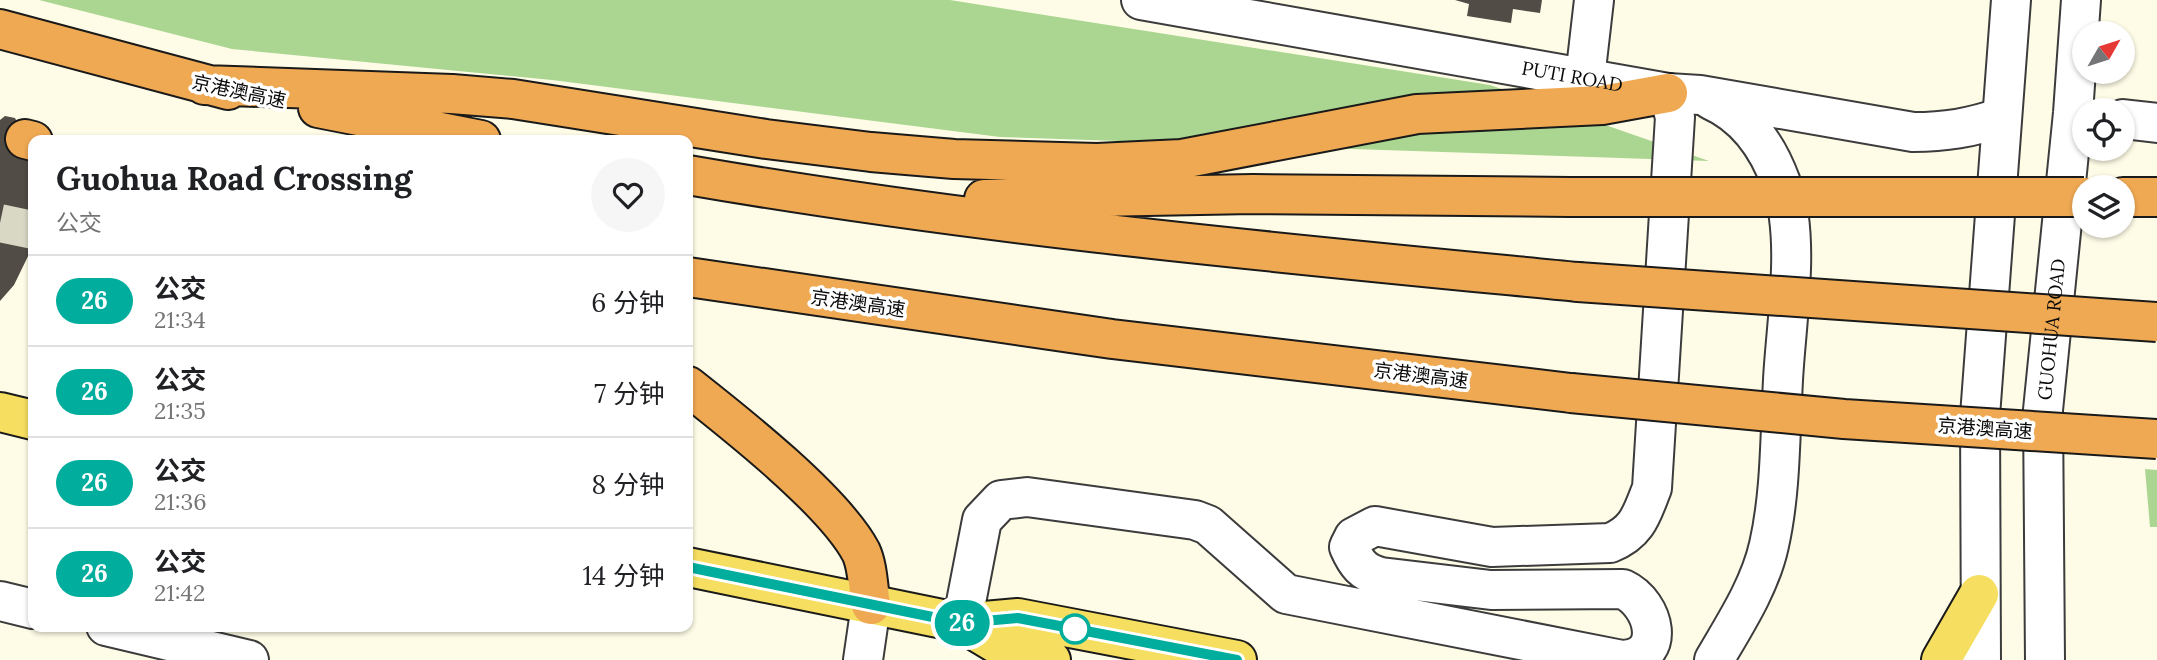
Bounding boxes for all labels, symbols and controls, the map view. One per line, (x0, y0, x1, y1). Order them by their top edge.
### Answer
north arrow (2072, 21, 2135, 84)
map controls (2072, 21, 2135, 238)
street label: PUTI ROAD (1520, 55, 1625, 97)
street label: 京港澳高速 (190, 69, 288, 113)
button: locate (2072, 98, 2135, 161)
text: Guohua Road Crossing (56, 157, 412, 199)
button: heart (591, 158, 665, 232)
button: layers (2072, 175, 2135, 238)
text: 公交 (56, 208, 102, 237)
street label: GUOHUA ROAD (2032, 258, 2070, 401)
text: 公交 (154, 272, 206, 305)
text: 26 (81, 285, 108, 316)
street label: 京港澳高速 (809, 285, 907, 321)
text: 6 分钟 (591, 286, 665, 319)
text: 21:34 (154, 305, 206, 334)
street label: 京港澳高速 (1372, 357, 1470, 393)
text: 公交 (154, 363, 206, 396)
text: 26 (81, 376, 108, 407)
text: 7 分钟 (594, 377, 665, 410)
text: 21:35 (154, 396, 206, 425)
street label: 京港澳高速 (1937, 413, 2033, 443)
text: 公交 (154, 454, 206, 487)
text: 26 (81, 467, 108, 498)
text: 8 分钟 (592, 468, 665, 501)
text: 21:36 (154, 487, 207, 516)
text: 公交 (154, 545, 206, 578)
text: 26 (81, 558, 108, 589)
text: 14 分钟 (583, 559, 665, 592)
text: 21:42 (154, 578, 205, 607)
line badge: 26 (930, 600, 993, 646)
text: 26 (949, 607, 975, 638)
unlabelled marker (1060, 614, 1090, 644)

